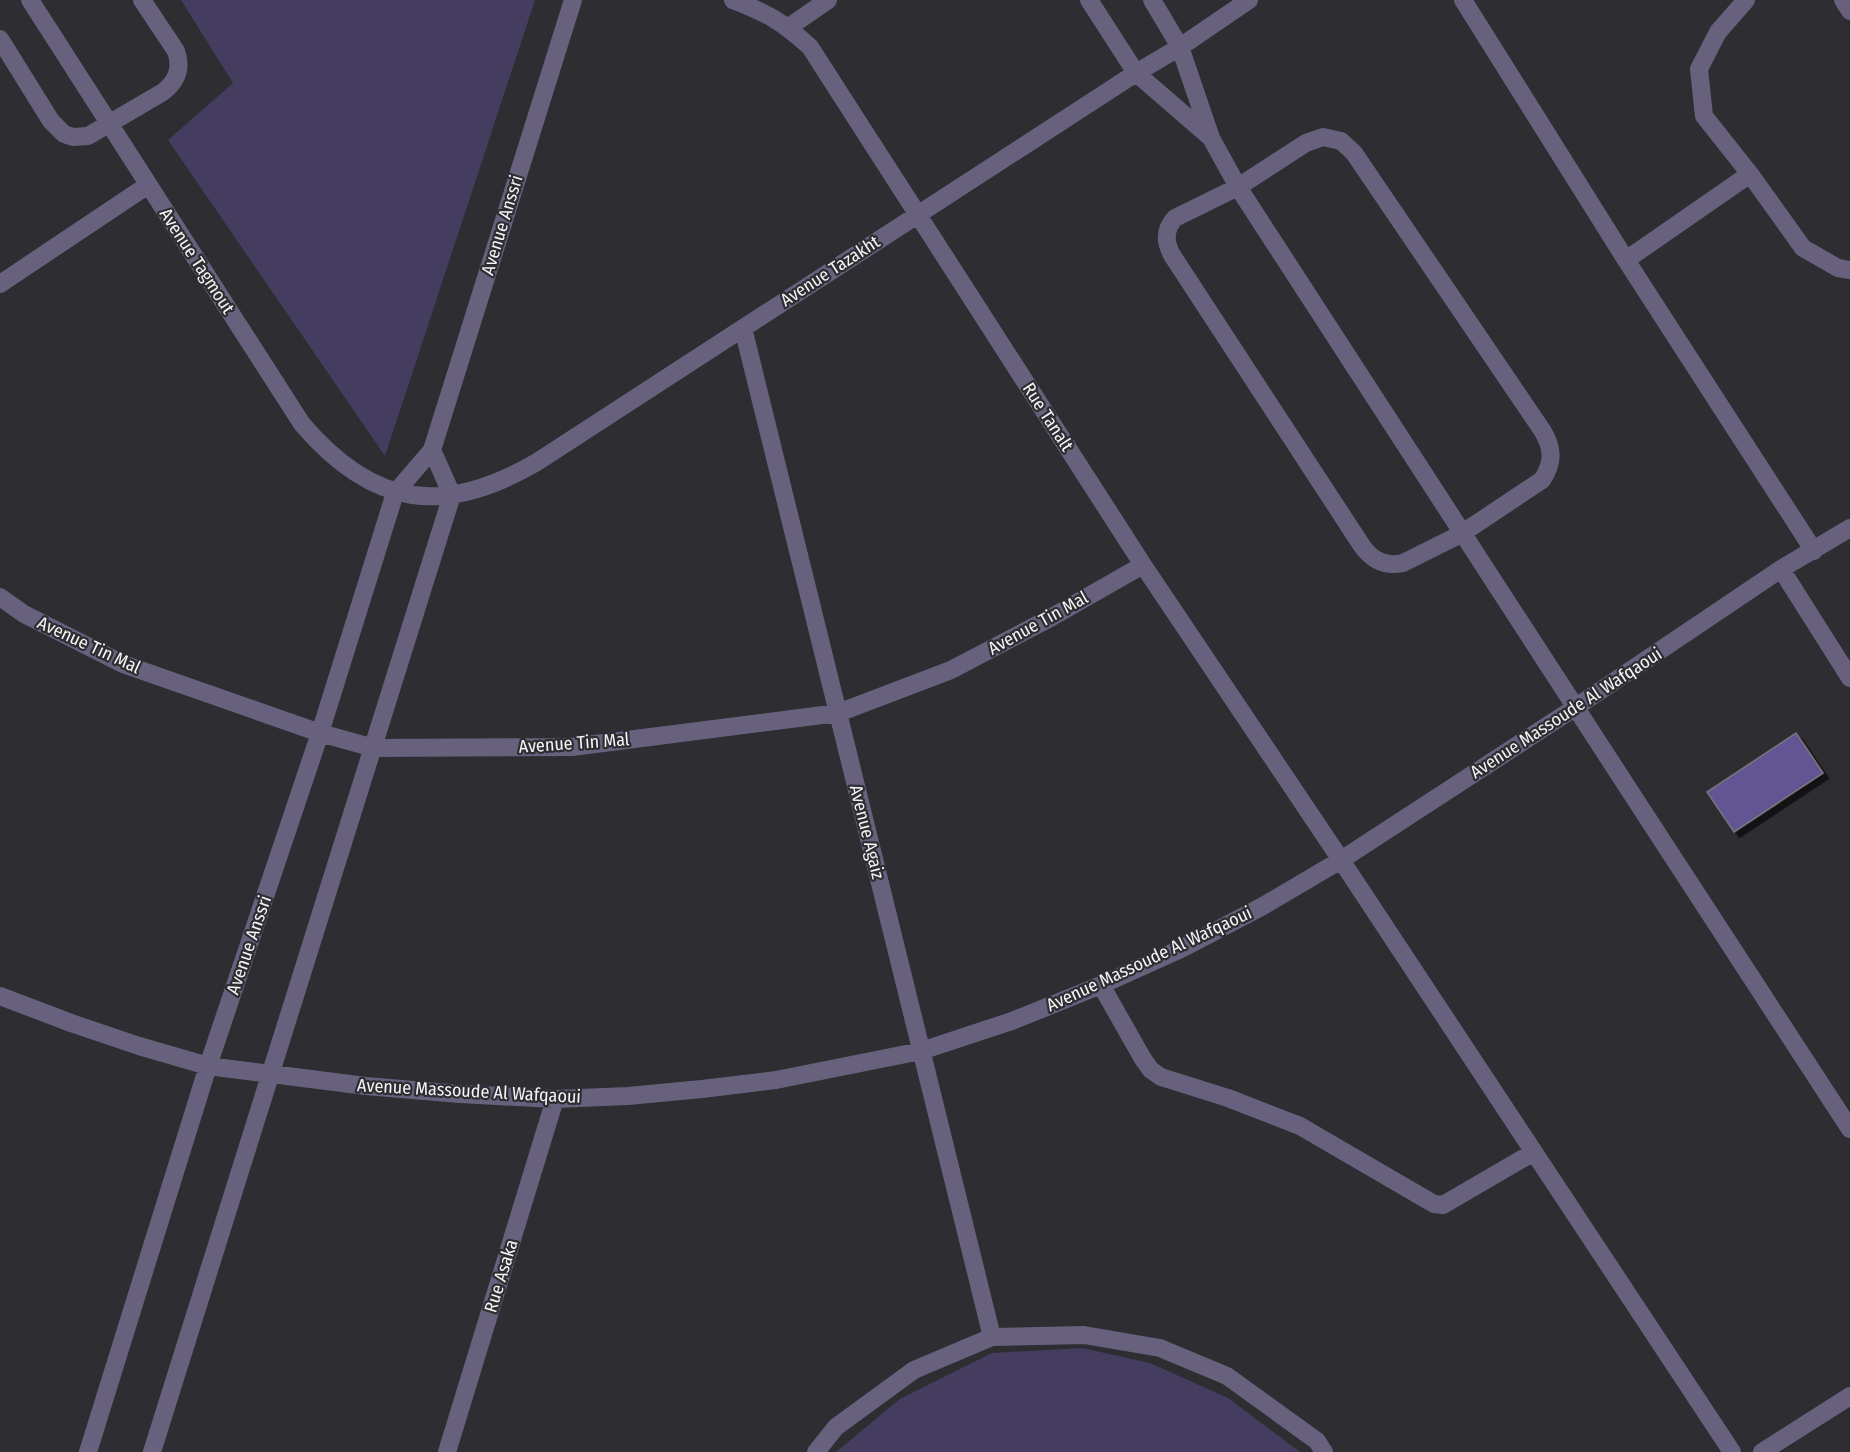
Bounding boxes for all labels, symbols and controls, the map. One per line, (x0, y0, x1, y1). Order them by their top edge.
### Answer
street label: Avenue Anssri (476, 172, 528, 278)
street label: Avenue Tagmout (155, 204, 239, 318)
street label: Avenue Tazakht (776, 231, 884, 311)
street label: Rue Tanalt (1018, 379, 1078, 456)
street label: Avenue Tin Mal (984, 586, 1092, 660)
street label: Avenue Tin Mal (34, 612, 144, 679)
street label: Avenue Massoude Al Wafqaoui (1466, 643, 1666, 783)
street label: Avenue Tin Mal (518, 728, 630, 758)
street label: Avenue Agaiz (845, 783, 889, 881)
street label: Avenue Anssri (222, 893, 276, 997)
street label: Avenue Massoude Al Wafqaoui (1043, 902, 1255, 1016)
street label: Avenue Massoude Al Wafqaoui (357, 1074, 581, 1108)
street label: Rue Asaka (479, 1237, 523, 1315)

